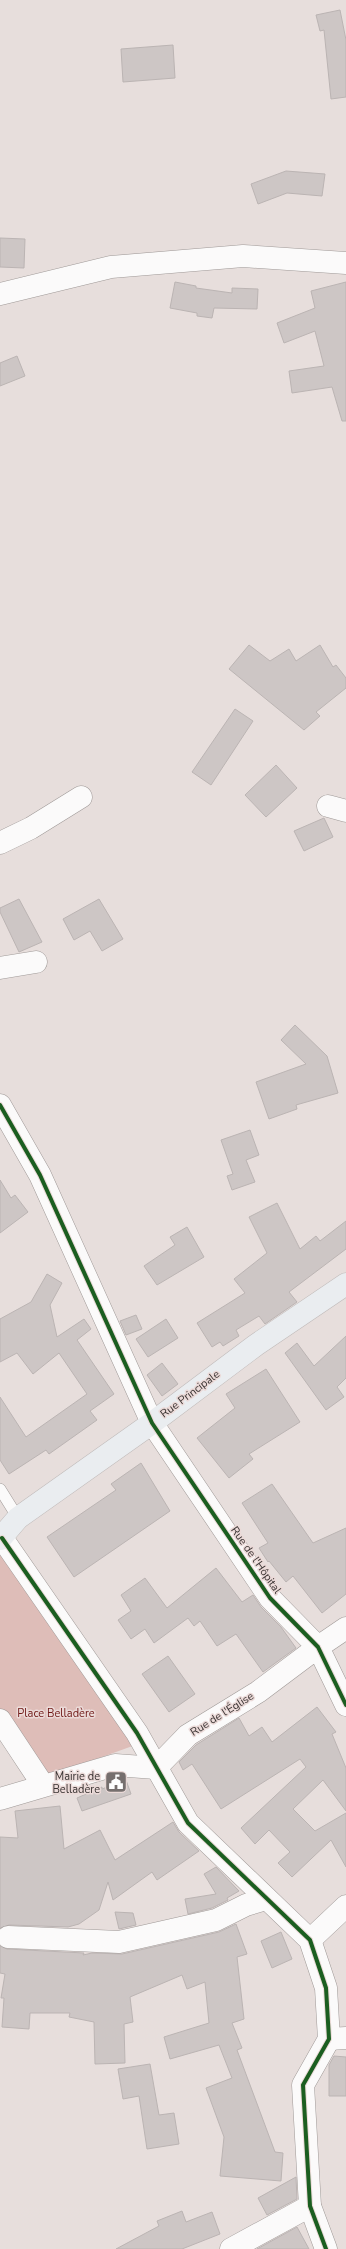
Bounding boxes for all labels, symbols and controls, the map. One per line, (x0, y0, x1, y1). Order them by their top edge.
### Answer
street label: Rue Principale (157, 1367, 223, 1421)
street label: Rue de l'Hôpital (227, 1523, 285, 1597)
street label: Rue de l'Église (187, 1688, 257, 1740)
park label: Place Belladère (17, 1706, 95, 1721)
place label: Mairie de Belladère (52, 1769, 100, 1797)
public building icon: Mairie de Belladère (103, 1769, 129, 1795)

